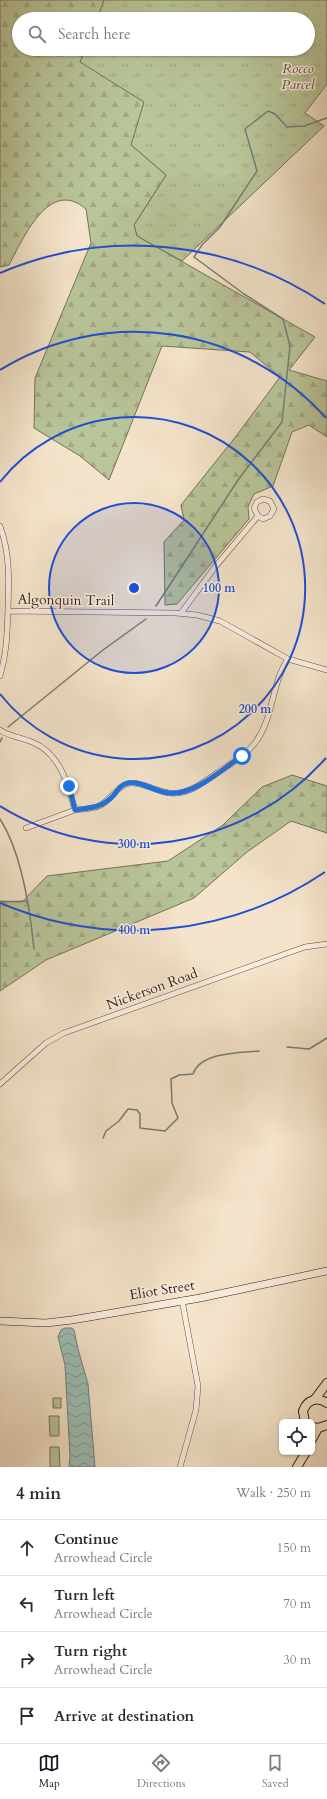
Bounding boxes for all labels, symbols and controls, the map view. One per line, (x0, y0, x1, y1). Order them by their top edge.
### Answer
search box (12, 12, 315, 56)
icon: search (26, 23, 48, 45)
text: Search here (58, 24, 131, 44)
park label: Rocco Parcel (281, 59, 316, 94)
text: 100 m (203, 580, 236, 596)
centre of rings (127, 581, 141, 595)
street label: Algonquin Trail (18, 590, 115, 610)
text: 200 m (239, 701, 272, 717)
route start (233, 747, 251, 765)
route end (60, 777, 78, 795)
text: 300 m (118, 836, 151, 852)
text: 400 m (118, 922, 151, 938)
street label: Nickerson Road (104, 963, 201, 1014)
street label: Eliot Street (128, 1275, 196, 1305)
map controls (279, 1419, 315, 1455)
button: locate (279, 1419, 315, 1455)
text: 4 min (16, 1482, 61, 1505)
text: Walk · 250 m (236, 1484, 311, 1502)
text: Continue (54, 1529, 119, 1549)
icon: ahead (16, 1537, 38, 1559)
text: 150 m (277, 1539, 311, 1557)
text: Arrowhead Circle (54, 1549, 153, 1567)
text: Turn left (54, 1585, 115, 1605)
icon: left (16, 1593, 38, 1615)
text: 70 m (283, 1595, 311, 1613)
text: Arrowhead Circle (54, 1605, 153, 1623)
text: Turn right (54, 1641, 127, 1661)
icon: right (16, 1649, 38, 1671)
text: 30 m (283, 1651, 311, 1669)
text: Arrowhead Circle (54, 1661, 153, 1679)
icon: arrive (16, 1705, 38, 1727)
text: Arrive at destination (54, 1706, 194, 1726)
tab: Map (38, 1752, 60, 1791)
tab: Directions (137, 1752, 185, 1791)
tab: Saved (262, 1752, 289, 1791)

